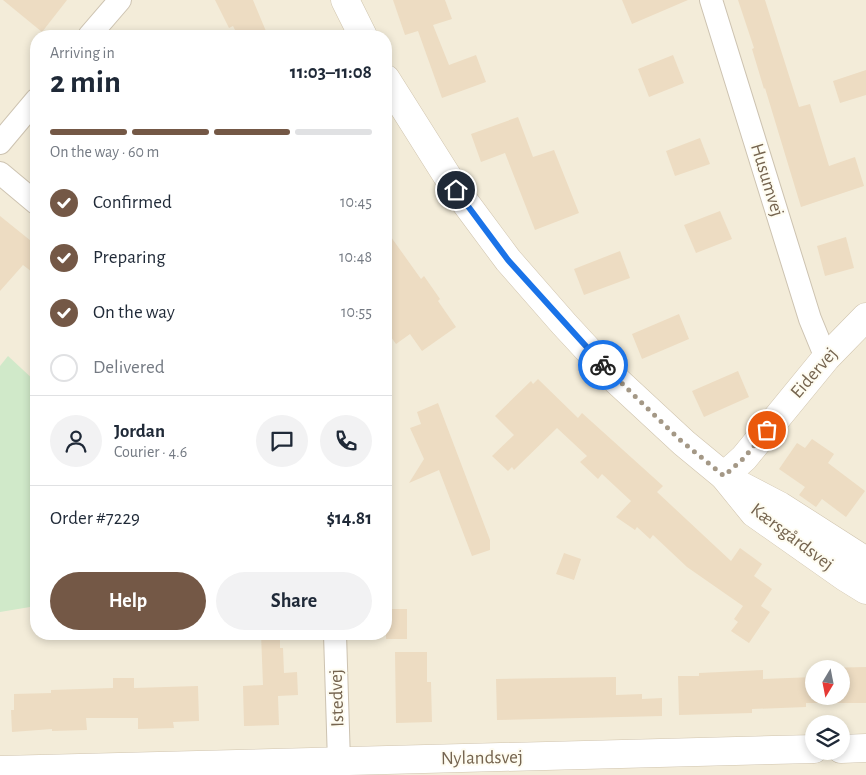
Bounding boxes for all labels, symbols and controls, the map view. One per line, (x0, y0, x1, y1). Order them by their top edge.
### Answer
text: Arriving in (50, 45, 115, 61)
text: 11:03–11:08 (290, 63, 372, 82)
text: 2 min (50, 66, 121, 98)
street label: Husumvej (747, 141, 787, 219)
text: On the way · 60 m (50, 144, 159, 160)
pin (435, 169, 477, 211)
icon: home (442, 176, 470, 204)
icon: check (50, 189, 78, 217)
text: Confirmed (93, 193, 172, 212)
text: 10:45 (340, 194, 372, 210)
icon: check (50, 244, 78, 272)
text: Preparing (93, 248, 166, 267)
text: 10:48 (339, 249, 372, 265)
icon: check (50, 299, 78, 327)
text: On the way (93, 303, 175, 322)
text: 10:55 (341, 304, 372, 320)
courier (578, 340, 628, 390)
street label: Eidervej (787, 344, 841, 402)
icon: bike (589, 351, 617, 379)
text: Delivered (93, 358, 165, 377)
pin (746, 409, 788, 451)
button: person (50, 415, 102, 467)
button: chat (256, 415, 308, 467)
button: phone (320, 415, 372, 467)
icon: bag (753, 416, 781, 444)
text: Jordan (114, 422, 165, 441)
text: Courier · 4.6 (114, 444, 187, 460)
street label: Kærsgårdsvej (747, 500, 837, 574)
text: Order #7229 (50, 509, 140, 528)
text: $14.81 (326, 509, 372, 528)
button: Help (50, 572, 206, 630)
button: Share (216, 572, 372, 630)
north arrow (805, 660, 850, 705)
map controls (805, 660, 850, 760)
street label: Istedvej (326, 669, 348, 727)
button: layers (805, 715, 850, 760)
street label: Nylandsvej (441, 748, 523, 768)

